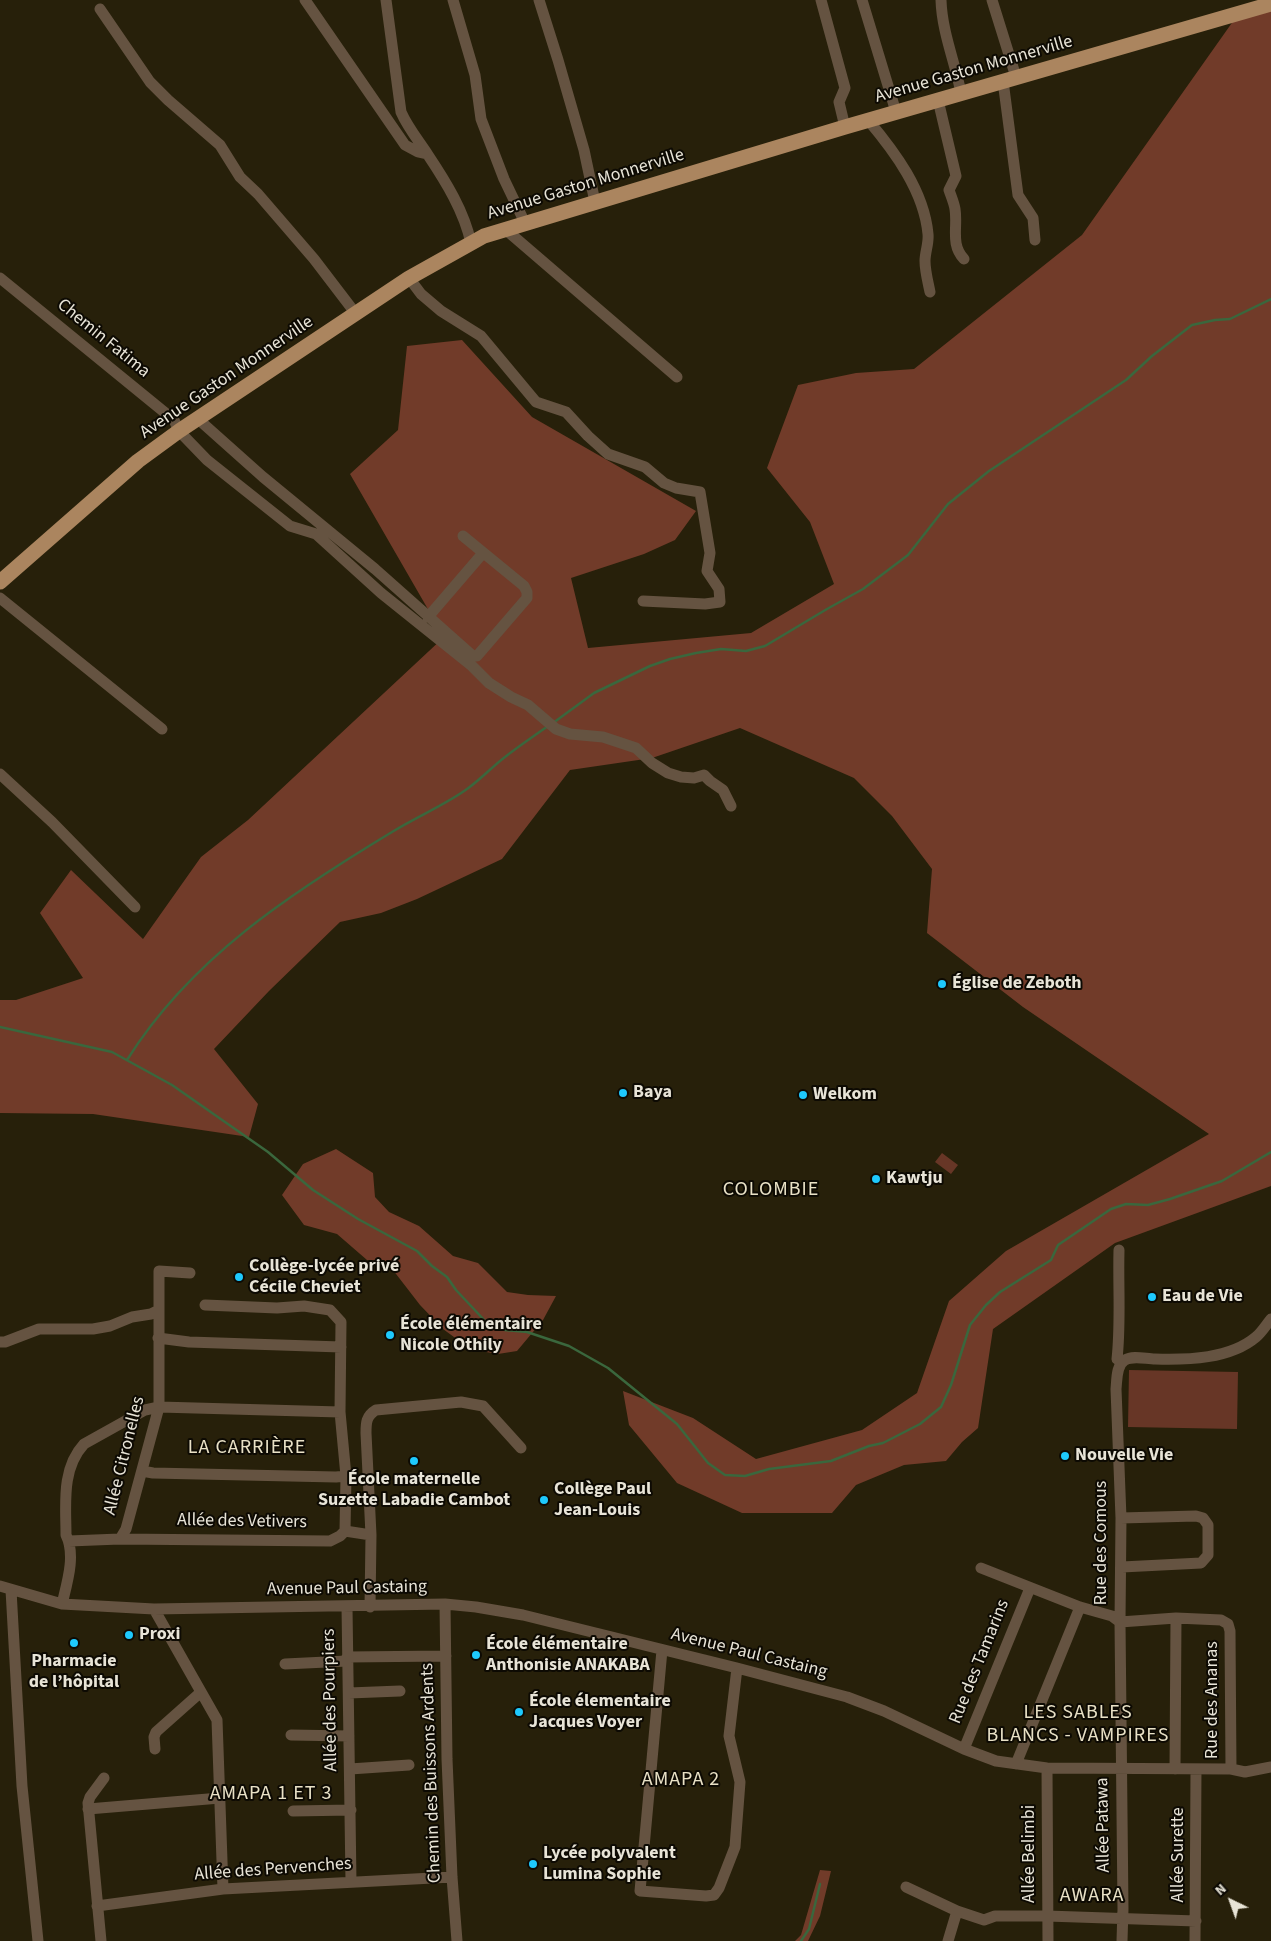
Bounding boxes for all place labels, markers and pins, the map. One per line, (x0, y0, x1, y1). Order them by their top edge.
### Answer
place label: Église de Zeboth (952, 973, 1082, 995)
marker: Église de Zeboth (936, 978, 948, 990)
place label: Baya (633, 1082, 672, 1104)
place label: Welkom (813, 1084, 877, 1106)
marker: Baya (617, 1087, 629, 1099)
marker: Welkom (797, 1089, 809, 1101)
place label: Kawtju (886, 1168, 943, 1190)
marker: Kawtju (870, 1173, 882, 1185)
place label: Collège-lycée privé Cécile Cheviet (249, 1256, 399, 1298)
marker: Collège-lycée privé Cécile Cheviet (233, 1271, 245, 1283)
place label: Eau de Vie (1162, 1286, 1243, 1308)
marker: Eau de Vie (1146, 1291, 1158, 1303)
place label: École élémentaire Nicole Othily (400, 1314, 542, 1356)
marker: École élémentaire Nicole Othily (384, 1329, 396, 1341)
place label: Nouvelle Vie (1075, 1445, 1173, 1467)
marker: Nouvelle Vie (1059, 1450, 1071, 1462)
marker: École maternelle Suzette Labadie Cambot (408, 1455, 420, 1467)
place label: École maternelle Suzette Labadie Cambot (318, 1469, 510, 1512)
place label: Collège Paul Jean-Louis (554, 1479, 651, 1522)
marker: Collège Paul Jean-Louis (538, 1494, 550, 1506)
place label: Proxi (139, 1624, 180, 1646)
marker: Proxi (123, 1629, 135, 1641)
place label: École élémentaire Anthonisie ANAKABA (486, 1634, 650, 1676)
marker: Pharmacie de l’hôpital (68, 1637, 80, 1649)
marker: École élémentaire Anthonisie ANAKABA (470, 1649, 482, 1661)
place label: Pharmacie de l’hôpital (29, 1651, 119, 1694)
place label: École élementaire Jacques Voyer (529, 1691, 671, 1734)
marker: École élementaire Jacques Voyer (513, 1706, 525, 1718)
place label: Lycée polyvalent Lumina Sophie (543, 1843, 676, 1886)
marker: Lycée polyvalent Lumina Sophie (527, 1858, 539, 1870)

